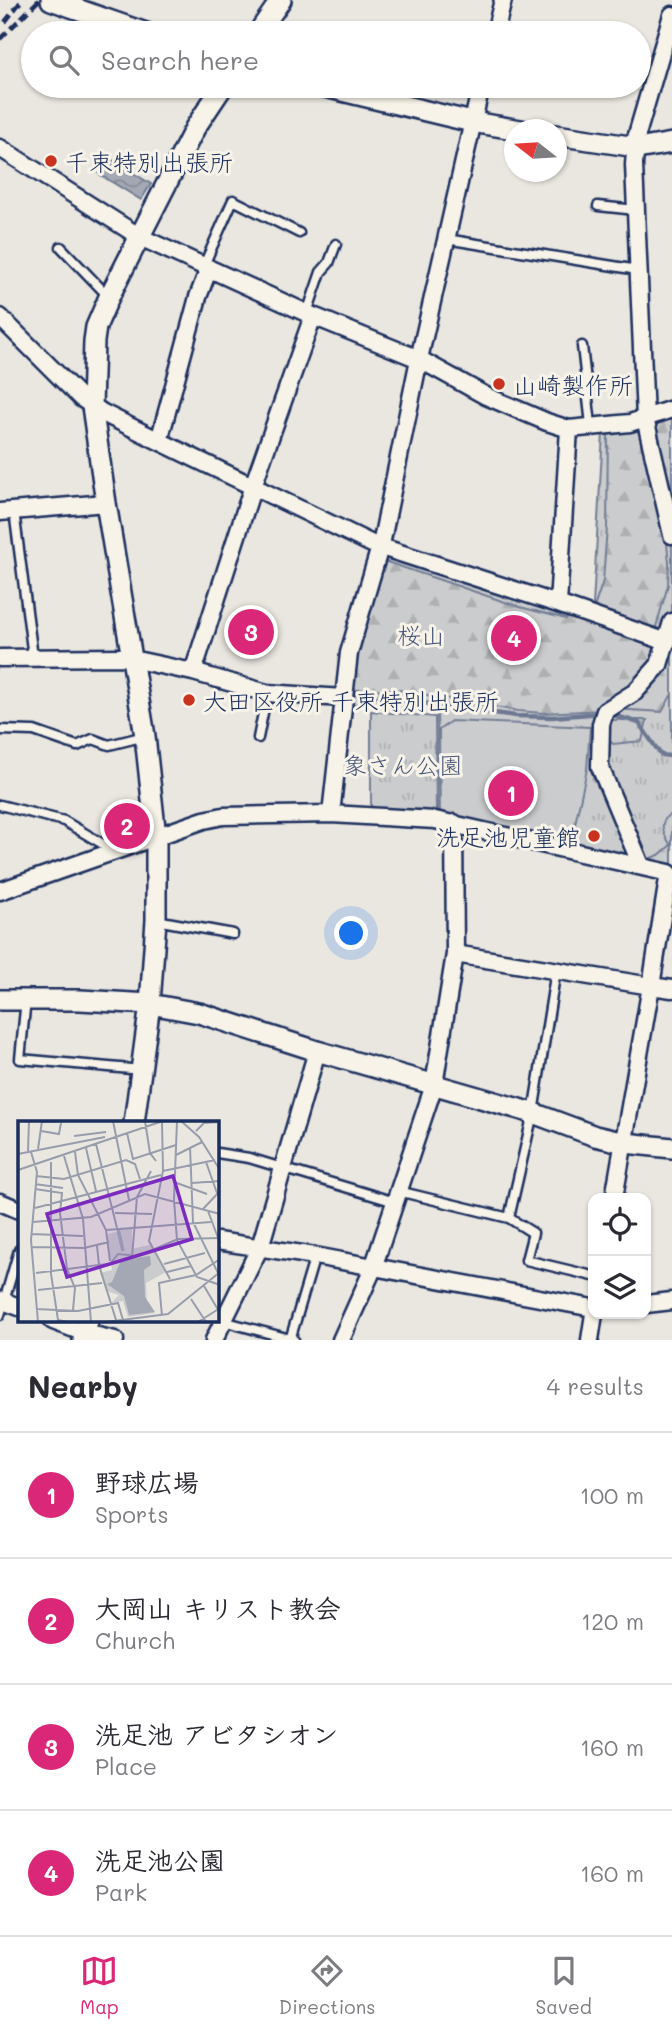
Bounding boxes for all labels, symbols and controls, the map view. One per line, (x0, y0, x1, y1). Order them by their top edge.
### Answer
search box (21, 21, 651, 98)
icon: search (45, 41, 83, 79)
text: Search here (101, 43, 259, 77)
north arrow (504, 119, 567, 182)
place label: 千束特別出張所 (65, 146, 233, 177)
marker: 千束特別出張所 (43, 153, 59, 169)
place label: 山崎製作所 (513, 369, 633, 400)
marker: 山崎製作所 (491, 376, 507, 392)
pin: 3 (228, 606, 274, 658)
pin: 4 (491, 612, 537, 664)
park label: 桜山 (397, 619, 445, 650)
place label: 大田区役所 千束特別出張所 (203, 685, 499, 716)
marker: 大田区役所 千束特別出張所 (181, 692, 197, 708)
park label: 象さん公園 (343, 749, 463, 780)
pin: 1 (488, 767, 534, 819)
pin: 2 (104, 800, 150, 852)
place label: 洗足池児童館 (436, 821, 580, 852)
marker: 洗足池児童館 (586, 828, 602, 844)
your location (334, 916, 368, 950)
inset map (18, 1121, 219, 1322)
map controls (588, 1193, 651, 1319)
button: locate (588, 1193, 651, 1256)
button: layers (588, 1256, 651, 1319)
text: Nearby (28, 1366, 138, 1406)
text: 4 results (547, 1371, 644, 1401)
text: 野球広場 (95, 1465, 199, 1499)
text: 1 (46, 1480, 56, 1510)
text: 100 m (580, 1480, 644, 1510)
text: Sports (95, 1499, 169, 1529)
text: 大岡山 キリスト教会 (95, 1591, 340, 1625)
text: 2 (45, 1606, 57, 1636)
text: 120 m (581, 1606, 644, 1636)
text: Church (95, 1625, 175, 1655)
text: 洗足池 アビタシオン (95, 1717, 338, 1751)
text: 3 (44, 1732, 58, 1762)
text: 160 m (580, 1732, 644, 1762)
text: Place (95, 1751, 157, 1781)
text: 洗足池公園 (95, 1843, 225, 1877)
text: 4 (44, 1858, 58, 1888)
text: 160 m (580, 1858, 644, 1888)
text: Park (95, 1877, 147, 1907)
tab: Map (80, 1952, 119, 2019)
tab: Directions (279, 1952, 375, 2019)
tab: Saved (536, 1952, 592, 2019)

